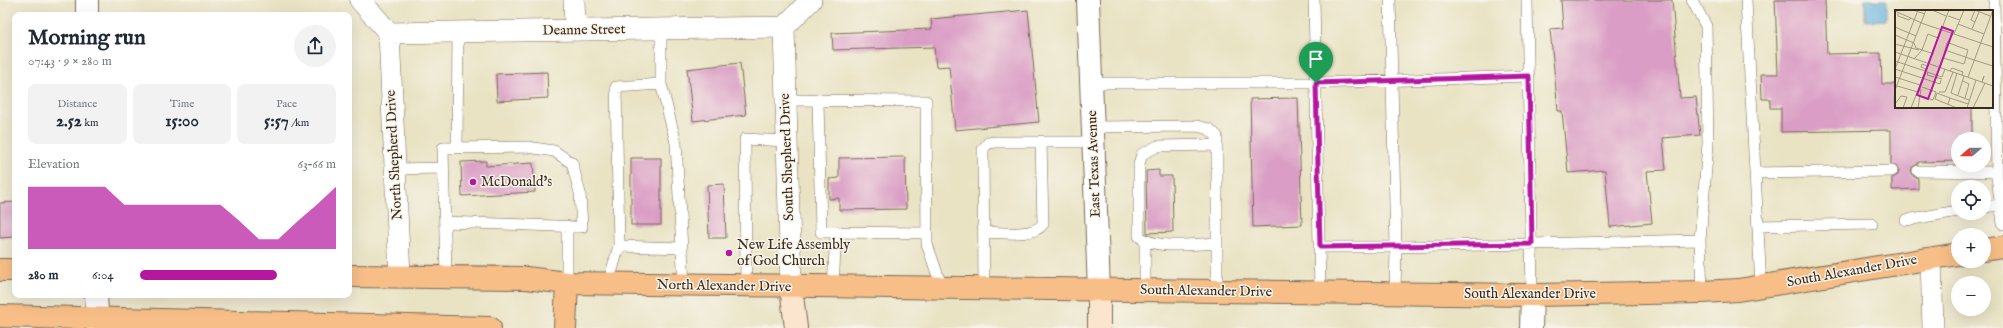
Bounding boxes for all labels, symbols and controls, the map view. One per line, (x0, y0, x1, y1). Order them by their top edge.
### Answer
inset map (1895, 10, 1993, 108)
street label: Deanne Street (542, 20, 626, 40)
text: Morning run (28, 24, 146, 52)
button: share (294, 25, 336, 67)
pin (1299, 42, 1333, 83)
icon: arrive (1305, 48, 1327, 70)
text: 07:43 · 9 × 280 m (28, 53, 112, 70)
street label: North Shepherd Drive (382, 89, 406, 221)
street label: South Shepherd Drive (776, 92, 798, 221)
text: Distance (57, 97, 97, 111)
text: Time (170, 97, 194, 111)
text: Pace (276, 97, 297, 111)
street label: East Texas Avenue (1083, 109, 1105, 218)
text: 2.52 (56, 111, 82, 132)
text: 15:00 (165, 111, 199, 132)
text: 5:57 (264, 111, 289, 132)
text: km (82, 116, 99, 130)
text: /km (289, 116, 309, 130)
north arrow (1951, 132, 1991, 172)
map controls (1951, 132, 1991, 316)
text: Elevation (28, 156, 80, 173)
text: 63–66 m (297, 156, 336, 173)
place label: McDonald's (481, 173, 552, 191)
marker: McDonald's (468, 177, 478, 187)
button: locate (1951, 180, 1991, 220)
button: + (1951, 228, 1991, 268)
place label: New Life Assembly of God Church (737, 236, 850, 270)
marker: New Life Assembly of God Church (724, 248, 734, 258)
street label: South Alexander Drive (1785, 251, 1919, 291)
text: 280 m (28, 267, 58, 284)
text: 6:04 (92, 267, 114, 284)
street label: North Alexander Drive (657, 276, 792, 296)
button: − (1951, 276, 1991, 316)
street label: South Alexander Drive (1140, 281, 1273, 301)
street label: South Alexander Drive (1464, 285, 1597, 303)

